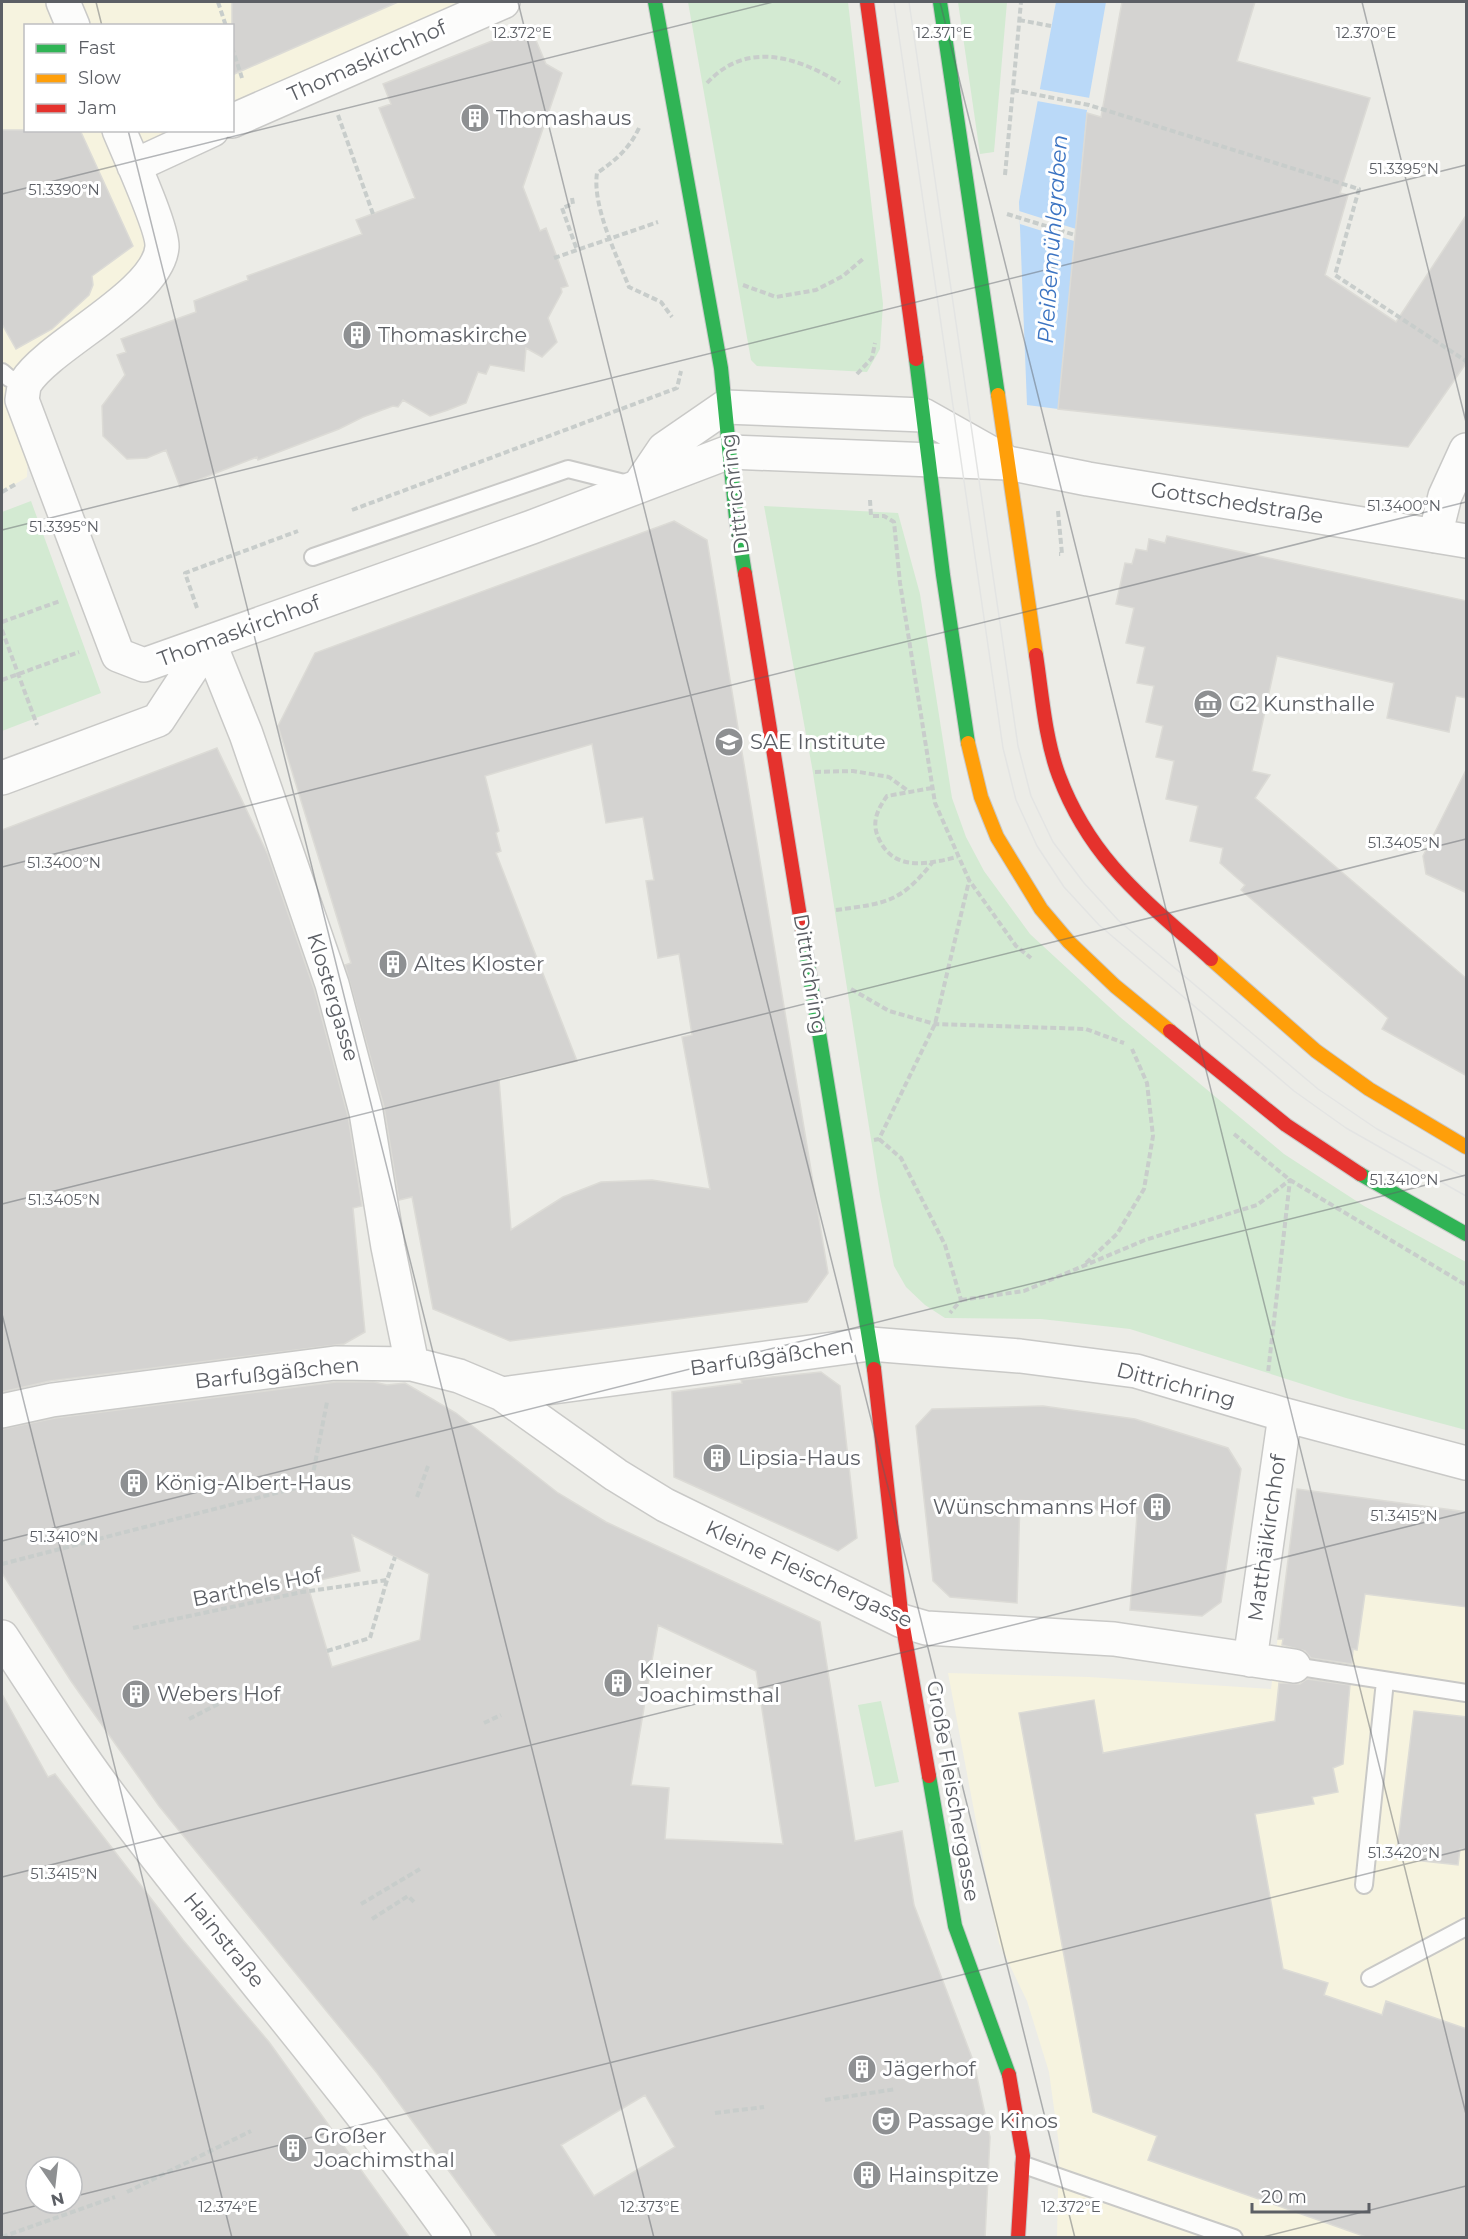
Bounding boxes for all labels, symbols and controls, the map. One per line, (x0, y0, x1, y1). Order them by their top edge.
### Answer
street label: Thomaskirchhof (284, 14, 451, 107)
text: 12.372°E (492, 23, 552, 42)
text: 12.371°E (916, 23, 972, 42)
text: 12.370°E (1336, 23, 1396, 42)
legend (24, 24, 234, 132)
text: Fast (78, 37, 116, 59)
text: Slow (78, 67, 121, 89)
text: Jam (77, 97, 117, 119)
building icon: Thomashaus (459, 102, 491, 134)
place label: Thomashaus (496, 105, 631, 130)
water label: Pleißemühlgraben (1032, 134, 1073, 344)
text: 51.3395°N (1369, 159, 1439, 178)
text: 51.3390°N (28, 180, 100, 199)
building icon: Thomaskirche (341, 319, 373, 351)
place label: Thomaskirche (378, 322, 527, 347)
street label: Dittrichring (715, 432, 754, 556)
street label: Gottschedstraße (1149, 477, 1325, 529)
text: 51.3400°N (1367, 496, 1441, 515)
text: 51.3395°N (29, 517, 99, 536)
street label: Thomaskirchhof (154, 589, 324, 672)
museum icon: G2 Kunsthalle (1192, 688, 1224, 720)
place label: G2 Kunsthalle (1229, 691, 1375, 716)
school or university icon: SAE Institute (713, 726, 745, 758)
place label: SAE Institute (750, 729, 886, 754)
text: 51.3405°N (1368, 833, 1440, 852)
text: 51.3400°N (27, 853, 101, 872)
street label: Dittrichring (789, 912, 832, 1036)
street label: Klostergasse (302, 930, 365, 1064)
building icon: Altes Kloster (377, 948, 409, 980)
place label: Altes Kloster (414, 951, 544, 976)
text: 51.3410°N (1369, 1170, 1439, 1189)
text: 51.3405°N (28, 1190, 100, 1209)
street label: Barfußgäßchen (688, 1333, 856, 1380)
street label: Barfußgäßchen (193, 1351, 361, 1394)
street label: Dittrichring (1114, 1357, 1238, 1412)
building icon: Lipsia-Haus (701, 1442, 733, 1474)
place label: Lipsia-Haus (738, 1445, 860, 1470)
street label: Matthäikirchhof (1242, 1452, 1291, 1623)
building icon: König-Albert-Haus (118, 1467, 150, 1499)
place label: König-Albert-Haus (155, 1470, 351, 1495)
building icon: Wünschmanns Hof (1141, 1491, 1173, 1523)
place label: Wünschmanns Hof (933, 1494, 1137, 1519)
text: 51.3415°N (1370, 1506, 1438, 1525)
street label: Kleine Fleischergasse (702, 1515, 917, 1633)
text: 51.3410°N (29, 1527, 99, 1546)
street label: Barthels Hof (190, 1562, 325, 1611)
place label: Kleiner Joachimsthal (638, 1658, 780, 1707)
building icon: Kleiner Joachimsthal (602, 1667, 634, 1699)
building icon: Webers Hof (120, 1678, 152, 1710)
street label: Große Fleischergasse (922, 1678, 985, 1903)
place label: Webers Hof (157, 1681, 281, 1706)
text: 51.3420°N (1368, 1843, 1440, 1862)
text: 51.3415°N (30, 1864, 98, 1883)
street label: Hainstraße (179, 1887, 270, 1992)
building icon: Jägerhof (846, 2053, 878, 2085)
place label: Jägerhof (882, 2056, 977, 2081)
theatre icon: Passage Kinos (870, 2105, 902, 2137)
place label: Passage Kinos (907, 2108, 1058, 2133)
place label: Großer Joachimsthal (313, 2123, 455, 2172)
building icon: Großer Joachimsthal (277, 2132, 309, 2164)
north arrow (24, 2155, 84, 2215)
building icon: Hainspitze (851, 2159, 883, 2191)
place label: Hainspitze (888, 2162, 999, 2187)
scale bar (1252, 2176, 1369, 2214)
text: 20 m (1261, 2186, 1307, 2208)
text: N (49, 2188, 66, 2210)
text: 12.374°E (198, 2197, 258, 2216)
text: 12.373°E (621, 2197, 679, 2216)
text: 12.372°E (1041, 2197, 1101, 2216)

